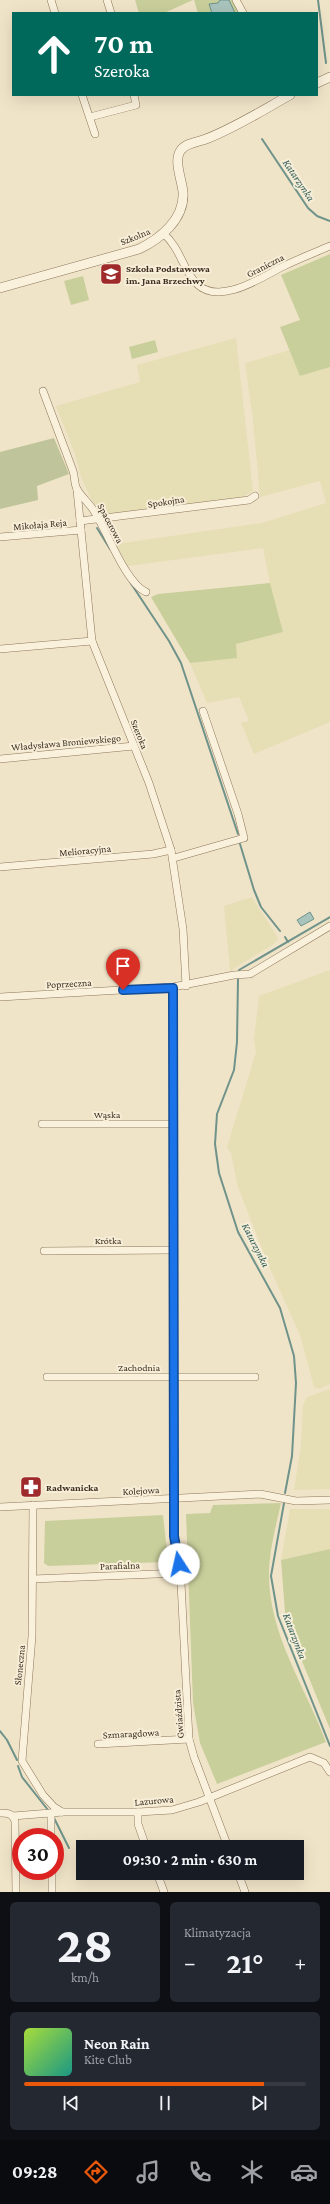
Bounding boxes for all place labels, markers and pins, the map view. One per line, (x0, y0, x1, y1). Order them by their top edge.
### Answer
school or university icon: Szkoła Podstawowa im. Jana Brzechwy (98, 261, 124, 287)
place label: Szkoła Podstawowa im. Jana Brzechwy (126, 263, 210, 286)
pin (106, 949, 140, 990)
pharmacy icon: Radwanicka (18, 1474, 44, 1500)
place label: Radwanicka (46, 1482, 98, 1493)

